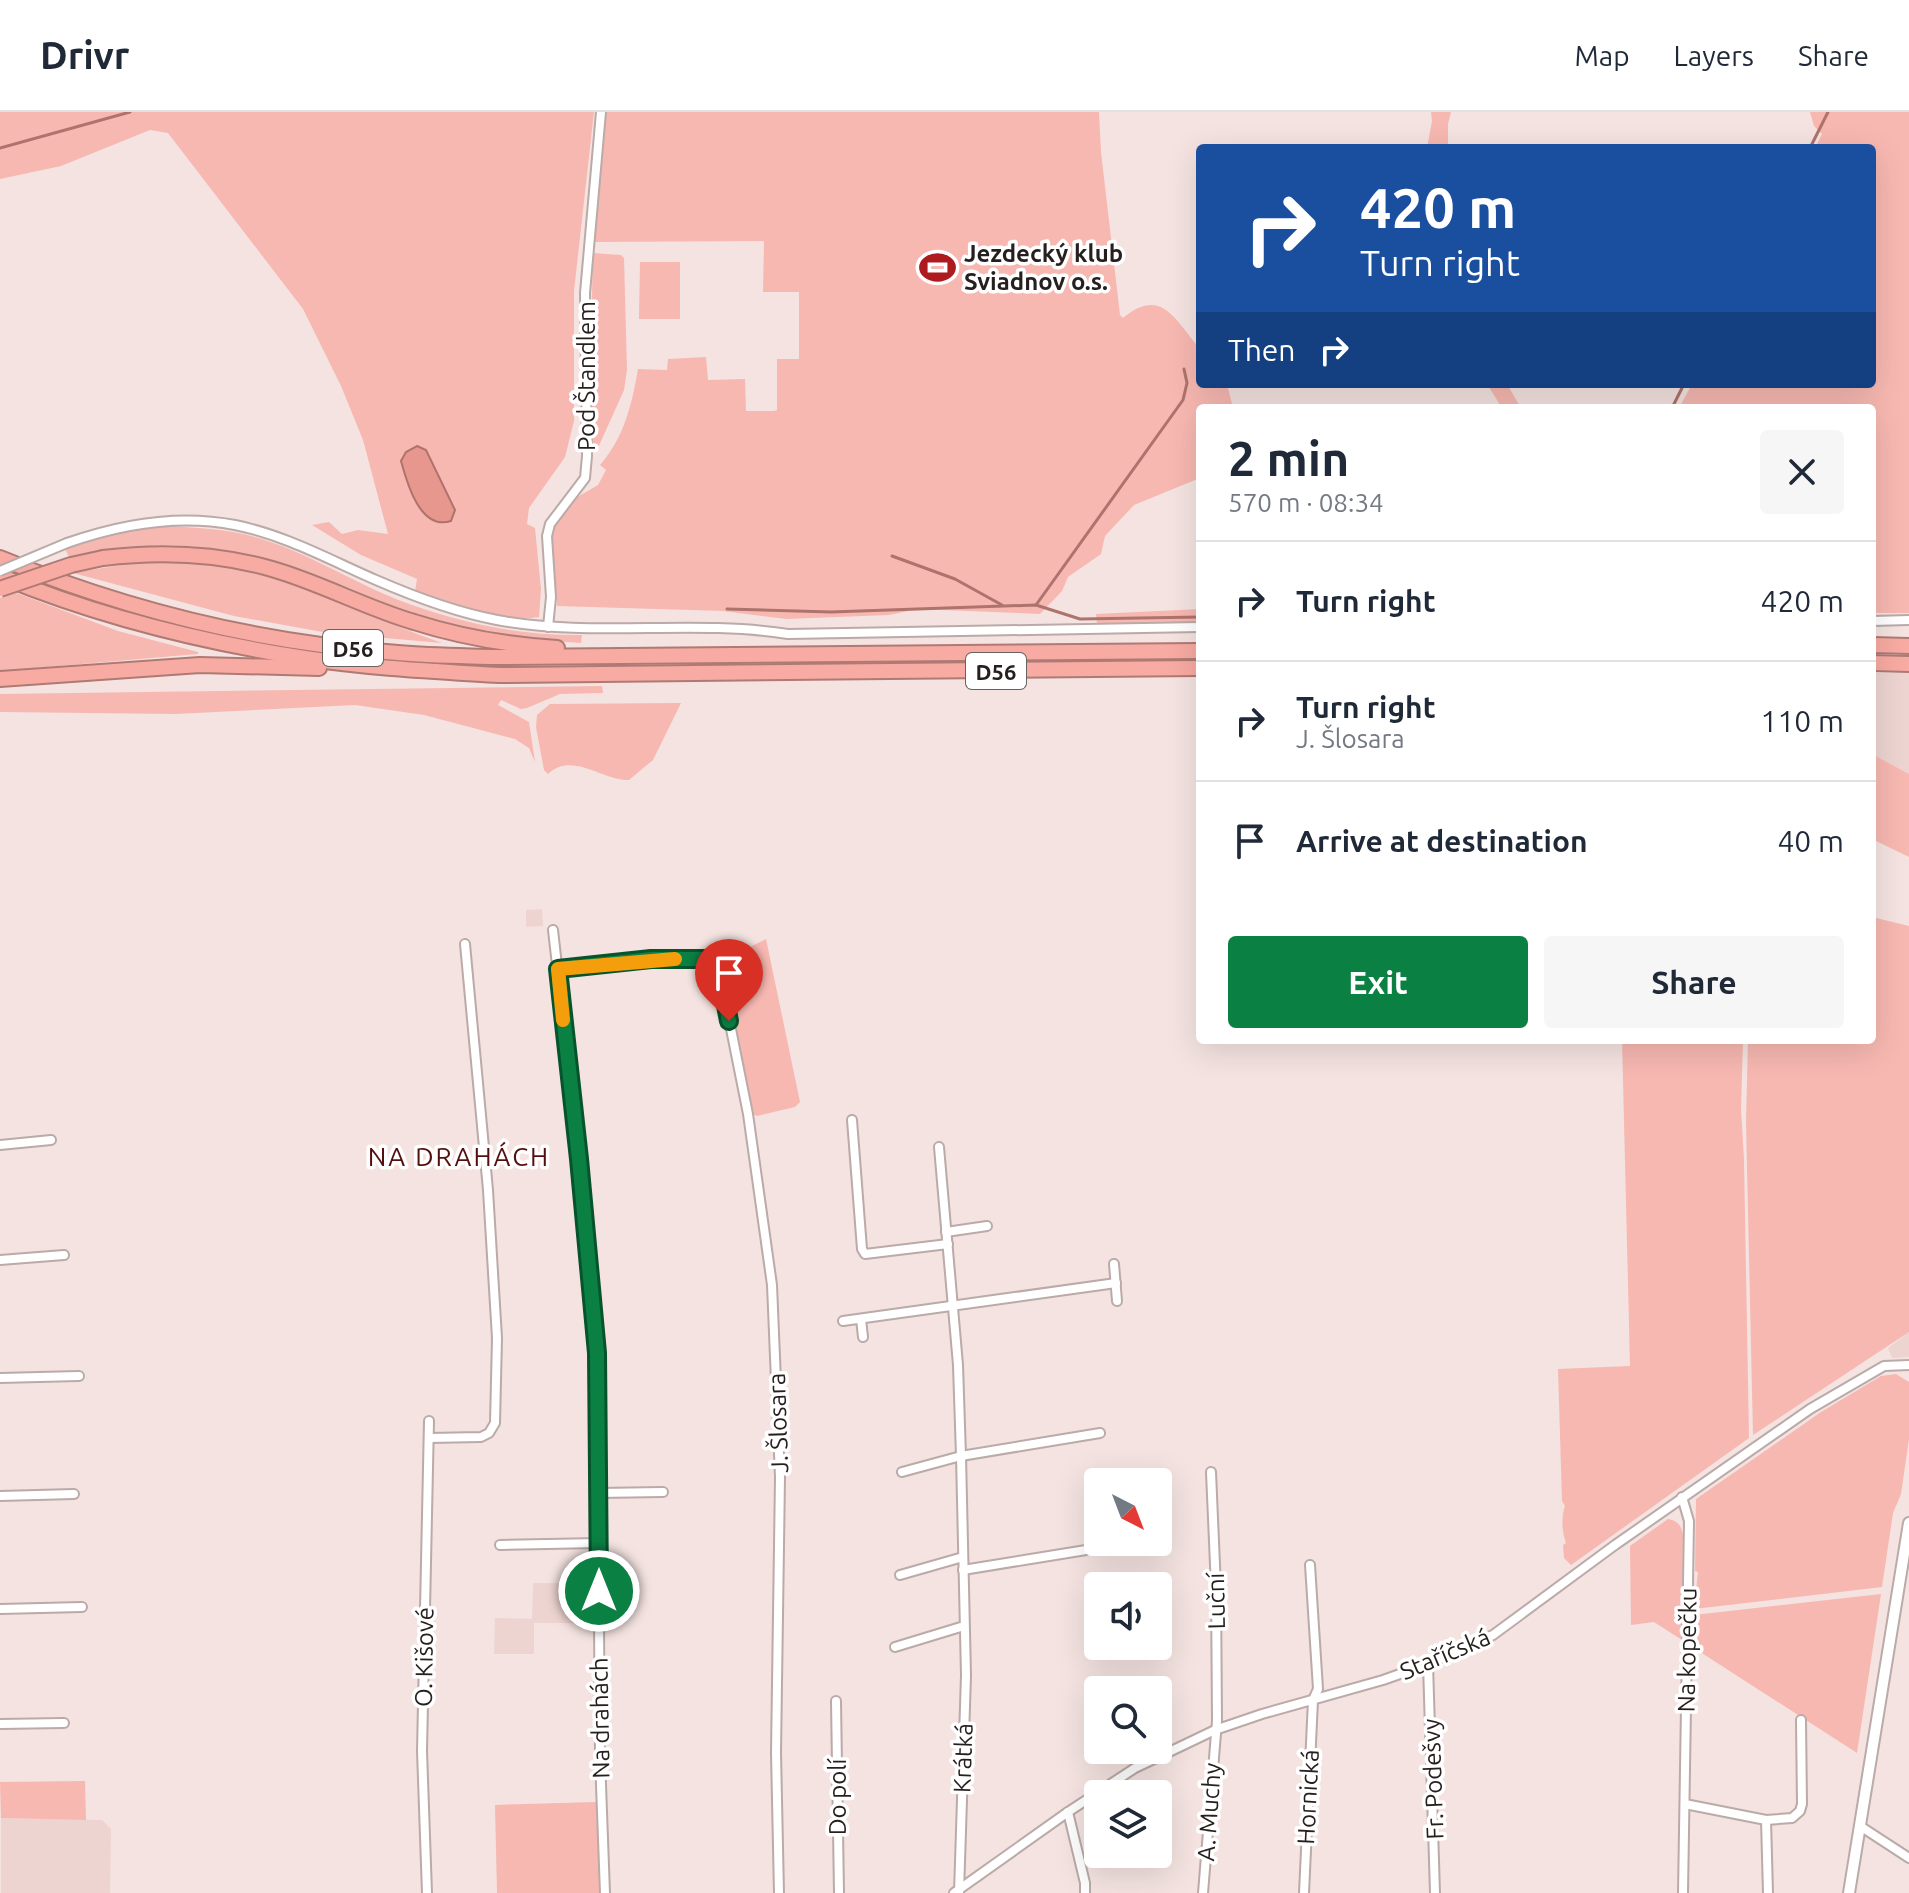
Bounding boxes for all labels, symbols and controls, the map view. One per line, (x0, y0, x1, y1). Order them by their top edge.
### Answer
text: Drivr (40, 34, 129, 76)
text: Map (1574, 40, 1630, 71)
text: Layers (1674, 40, 1754, 71)
text: Share (1798, 40, 1869, 71)
icon: right (1228, 176, 1332, 280)
text: 420 m (1360, 176, 1516, 239)
place label: Jezdecký klub Sviadnov o.s. (964, 240, 1123, 295)
text: Turn right (1360, 242, 1520, 283)
sports icon: Jezdecký klub Sviadnov o.s. (919, 248, 957, 286)
street label: Pod Štandlem (572, 301, 600, 451)
icon: right (1312, 328, 1356, 372)
text: Then (1228, 333, 1296, 367)
button: close (1760, 430, 1844, 514)
text: 2 min (1228, 431, 1349, 485)
text: 570 m · 08:34 (1228, 488, 1384, 517)
icon: right (1228, 579, 1272, 623)
text: Turn right (1296, 584, 1436, 618)
text: 420 m (1760, 584, 1844, 618)
road number: D56 (323, 630, 383, 666)
road number: D56 (966, 653, 1026, 689)
text: Turn right (1296, 690, 1436, 724)
icon: right (1228, 699, 1272, 743)
text: 110 m (1760, 704, 1844, 738)
text: J. Šlosara (1296, 724, 1405, 753)
icon: arrive (1228, 819, 1272, 863)
text: Arrive at destination (1296, 824, 1588, 858)
text: 40 m (1777, 824, 1844, 858)
button: Exit (1228, 936, 1528, 1028)
button: Share (1544, 936, 1844, 1028)
pin (695, 939, 763, 1021)
icon: arrive (707, 951, 751, 995)
district label: NA DRAHÁCH (368, 1141, 550, 1171)
street label: J. Šlosara (762, 1372, 793, 1474)
north arrow (1084, 1468, 1172, 1556)
map controls (1084, 1468, 1172, 1868)
position arrow (557, 1549, 641, 1633)
street label: Luční (1202, 1571, 1230, 1630)
button: sound (1084, 1572, 1172, 1660)
street label: Na kopečku (1672, 1587, 1702, 1713)
street label: O. Kišové (410, 1607, 438, 1707)
street label: Staříčská (1396, 1623, 1494, 1685)
street label: Na drahách (585, 1657, 615, 1779)
button: search (1084, 1676, 1172, 1764)
street label: Fr. Podešvy (1417, 1718, 1449, 1840)
street label: Krátká (948, 1723, 978, 1793)
street label: Hornická (1292, 1749, 1324, 1845)
street label: Do polí (824, 1757, 851, 1835)
street label: A. Muchy (1192, 1762, 1226, 1862)
button: layers (1084, 1780, 1172, 1868)

